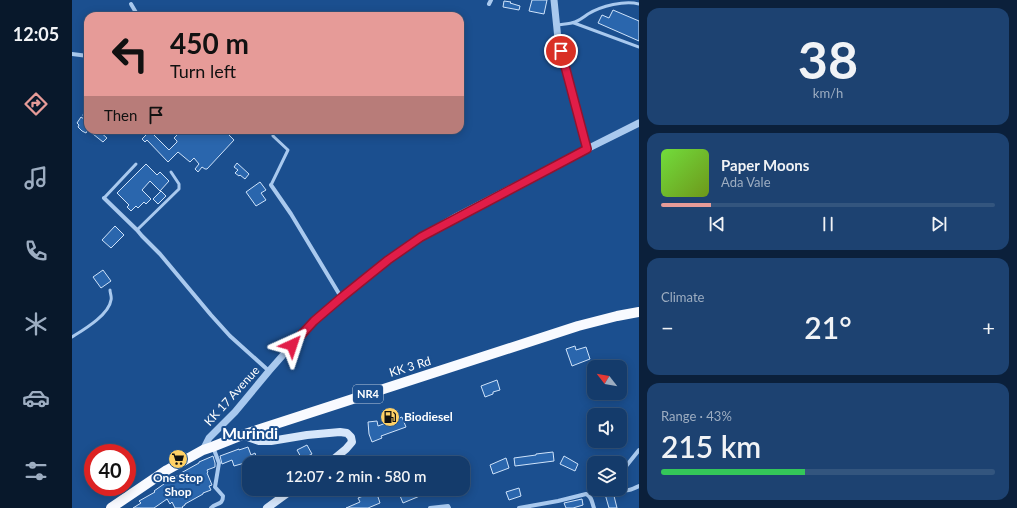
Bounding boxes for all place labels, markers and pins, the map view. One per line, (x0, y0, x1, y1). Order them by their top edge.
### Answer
pin (544, 34, 578, 68)
fuel station icon: Biodiesel (379, 406, 401, 428)
place label: Biodiesel (404, 409, 453, 424)
supermarket icon: One Stop Shop (167, 448, 189, 470)
place label: One Stop Shop (153, 470, 203, 499)

